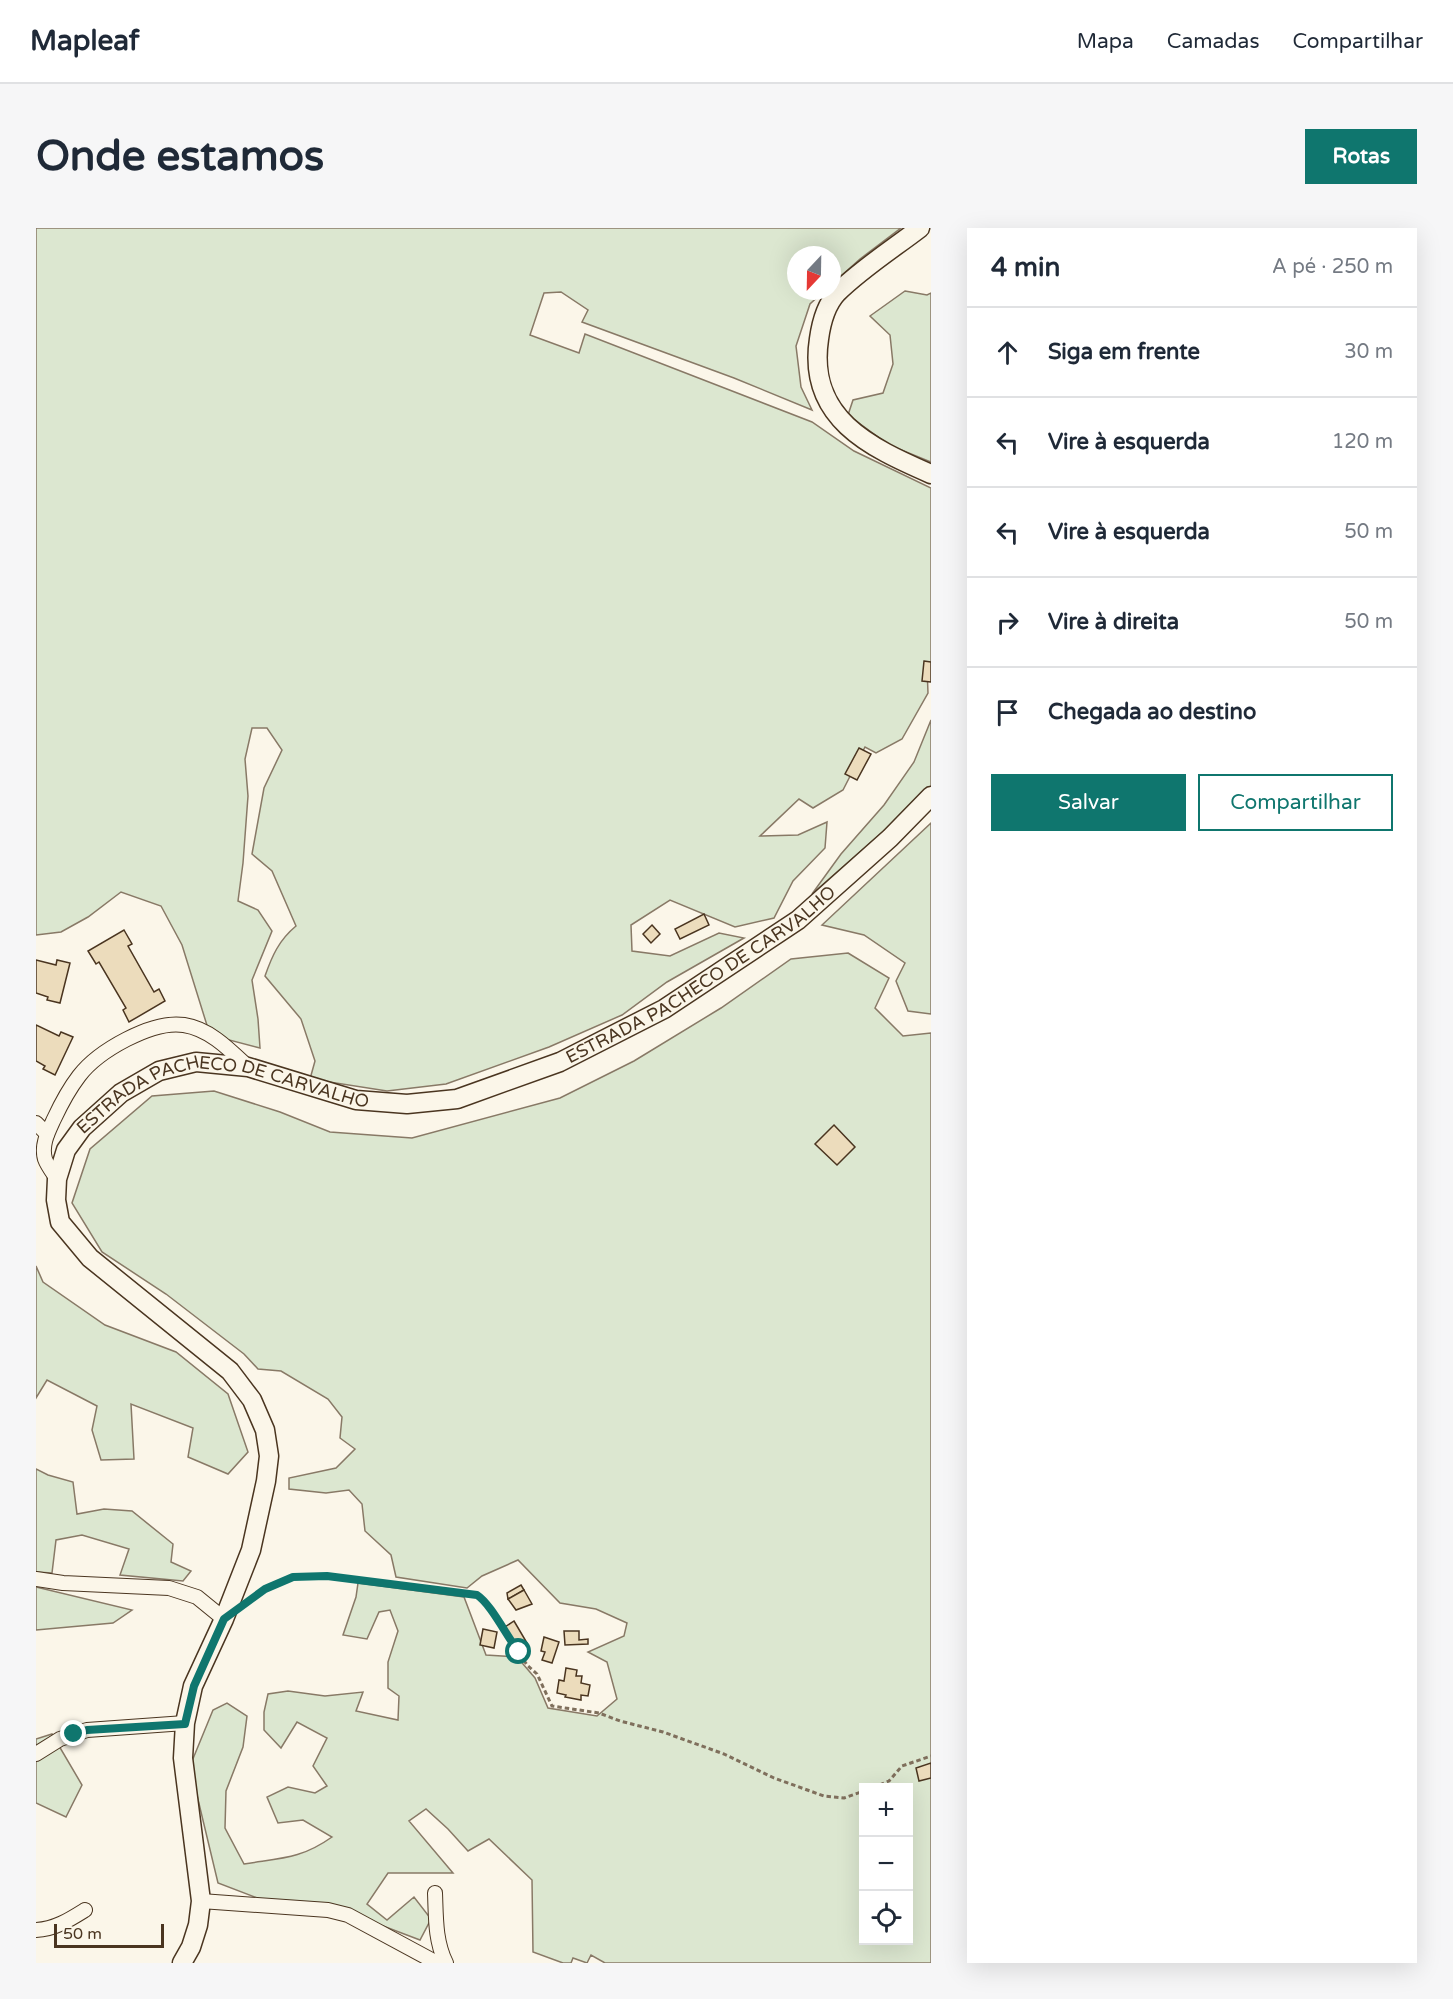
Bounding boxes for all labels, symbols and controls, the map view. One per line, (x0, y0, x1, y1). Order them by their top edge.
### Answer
text: Mapleaf (30, 24, 139, 58)
text: Mapa (1077, 29, 1134, 54)
text: Camadas (1167, 29, 1259, 54)
text: Compartilhar (1292, 29, 1423, 54)
button: Rotas (1305, 129, 1417, 184)
text: Onde estamos (36, 131, 324, 182)
north arrow (787, 246, 841, 300)
text: 4 min (991, 252, 1060, 283)
text: A pé · 250 m (1272, 255, 1393, 279)
icon: ahead (991, 336, 1024, 369)
text: Siga em frente (1048, 339, 1200, 365)
text: 30 m (1344, 340, 1393, 364)
icon: left (991, 426, 1024, 459)
text: Vire à esquerda (1048, 429, 1210, 455)
text: 120 m (1332, 430, 1393, 454)
icon: left (991, 516, 1024, 549)
text: Vire à esquerda (1048, 519, 1210, 545)
text: 50 m (1344, 520, 1393, 544)
icon: right (991, 606, 1024, 639)
text: Vire à direita (1048, 609, 1179, 635)
text: 50 m (1344, 610, 1393, 634)
icon: arrive (991, 696, 1024, 729)
text: Chegada ao destino (1048, 699, 1256, 725)
button: Salvar (991, 774, 1186, 831)
button: Compartilhar (1198, 774, 1393, 831)
street label: ESTRADA PACHECO DE CARVALHO (562, 881, 840, 1068)
street label: ESTRADA PACHECO DE CARVALHO (72, 1051, 370, 1139)
route start (505, 1638, 531, 1664)
route end (60, 1720, 86, 1746)
map controls (859, 1783, 913, 1945)
button: + (859, 1783, 913, 1837)
button: − (859, 1837, 913, 1891)
button: locate (859, 1891, 913, 1945)
scale bar (54, 1921, 164, 1948)
text: 50 m (63, 1924, 102, 1944)

